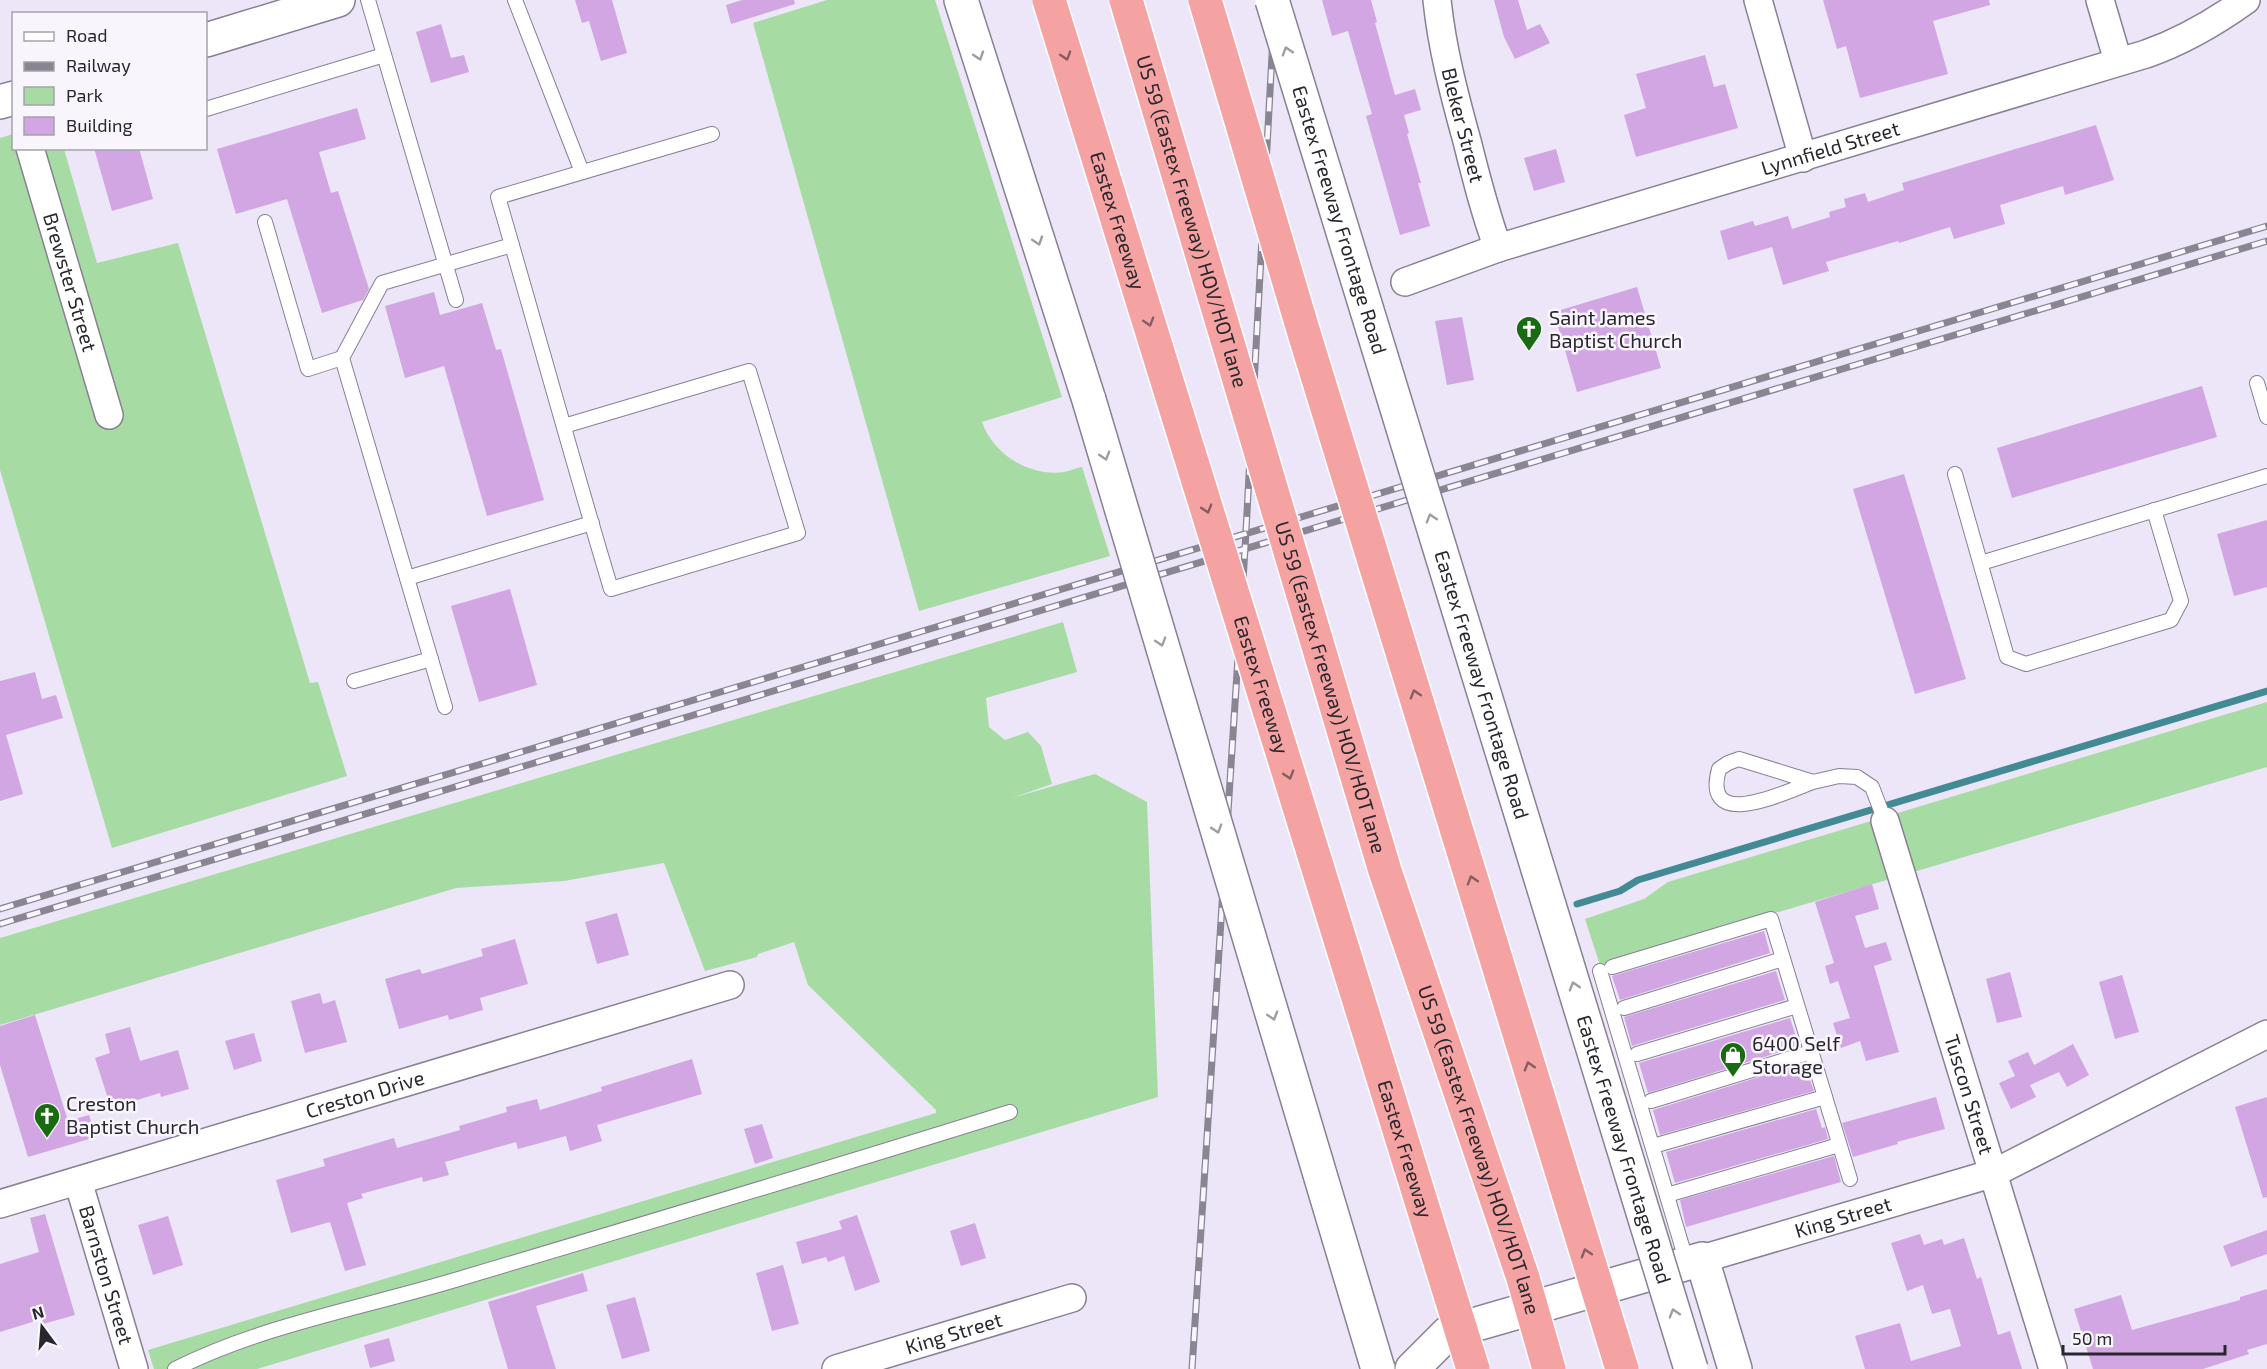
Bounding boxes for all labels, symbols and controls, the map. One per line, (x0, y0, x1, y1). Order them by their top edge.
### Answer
legend (12, 12, 207, 150)
text: Road (66, 24, 107, 46)
one-way arrow (1282, 46, 1294, 57)
one-way arrow (972, 50, 984, 61)
one-way arrow (1059, 50, 1072, 61)
street label: US 59 (Eastex Freeway) HOV/HOT lane (1132, 52, 1254, 390)
text: Railway (66, 54, 131, 76)
street label: Bleker Street (1438, 65, 1490, 185)
street label: Eastex Freeway Frontage Road (1288, 82, 1393, 357)
text: Park (66, 84, 103, 106)
text: Building (66, 114, 133, 136)
street label: Lynnfield Street (1758, 115, 1902, 180)
street label: Eastex Freeway (1086, 148, 1151, 293)
street label: Brewster Street (39, 210, 103, 355)
one-way arrow (1031, 235, 1044, 246)
place label: Saint James Baptist Church (1549, 305, 1682, 352)
church icon: Saint James Baptist Church (1514, 314, 1544, 352)
one-way arrow (1142, 316, 1154, 327)
one-way arrow (1098, 450, 1110, 461)
one-way arrow (1200, 503, 1212, 513)
one-way arrow (1426, 513, 1438, 524)
street label: US 59 (Eastex Freeway) HOV/HOT lane (1271, 518, 1392, 856)
street label: Eastex Freeway Frontage Road (1430, 547, 1535, 822)
street label: Eastex Freeway (1229, 613, 1295, 757)
one-way arrow (1154, 636, 1166, 647)
one-way arrow (1410, 689, 1422, 700)
one-way arrow (1282, 769, 1294, 780)
one-way arrow (1210, 823, 1222, 834)
one-way arrow (1467, 875, 1479, 886)
one-way arrow (1569, 981, 1581, 992)
street label: US 59 (Eastex Freeway) HOV/HOT lane (1414, 982, 1546, 1317)
one-way arrow (1266, 1010, 1278, 1021)
street label: Eastex Freeway Frontage Road (1572, 1012, 1677, 1286)
place label: 6400 Self Storage (1752, 1031, 1840, 1078)
street label: Tuscon Street (1940, 1031, 2000, 1157)
shop icon: 6400 Self Storage (1718, 1040, 1748, 1078)
one-way arrow (1524, 1061, 1536, 1072)
street label: Creston Drive (302, 1064, 427, 1123)
street label: Eastex Freeway (1373, 1077, 1439, 1221)
place label: Creston Baptist Church (66, 1091, 199, 1138)
church icon: Creston Baptist Church (32, 1101, 62, 1139)
street label: King Street (1792, 1191, 1894, 1242)
street label: Barnston Street (75, 1202, 139, 1347)
one-way arrow (1581, 1248, 1593, 1259)
north arrow (12, 1297, 72, 1357)
text: N (30, 1301, 46, 1323)
street label: King Street (902, 1307, 1005, 1358)
one-way arrow (1669, 1308, 1681, 1319)
scale bar (2063, 1318, 2225, 1356)
text: 50 m (2072, 1327, 2112, 1349)

